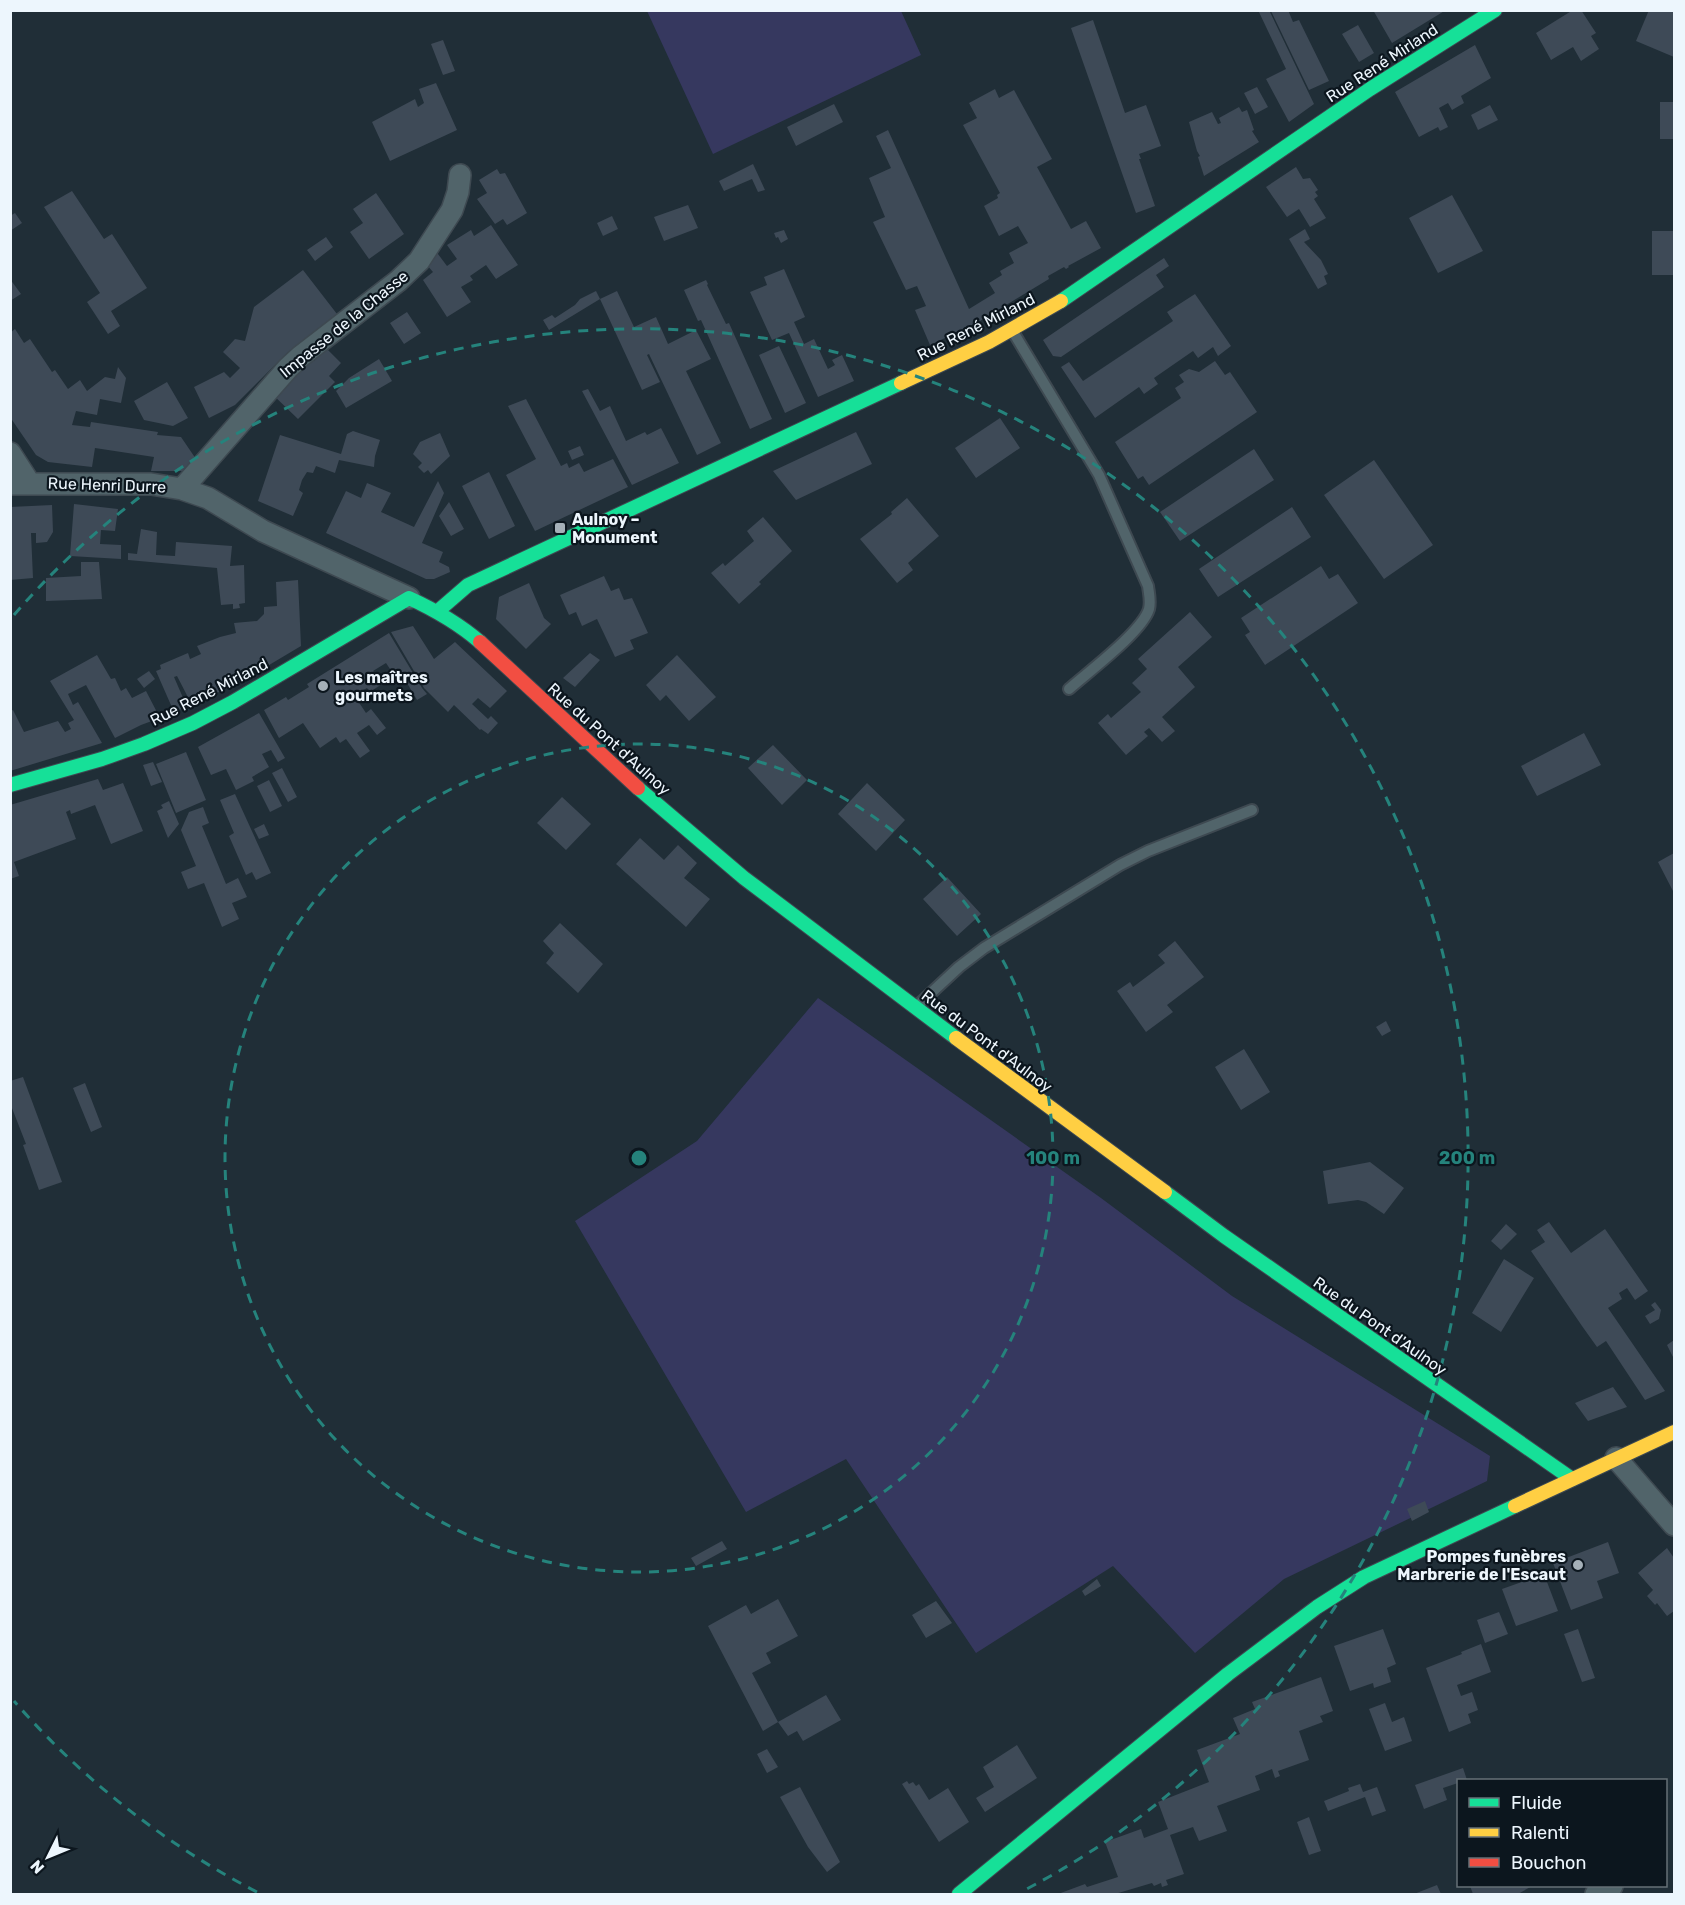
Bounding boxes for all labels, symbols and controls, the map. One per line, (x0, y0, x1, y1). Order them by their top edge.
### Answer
street label: Rue René Mirland (1323, 20, 1441, 106)
street label: Impasse de la Chasse (276, 266, 412, 382)
street label: Rue René Mirland (914, 289, 1038, 365)
street label: Rue Henri Durre (47, 473, 167, 497)
place label: Aulnoy – Monument (572, 510, 658, 547)
marker: Aulnoy – Monument (553, 521, 567, 535)
street label: Rue René Mirland (147, 654, 271, 730)
place label: Les maîtres gourmets (335, 668, 428, 705)
marker: Les maîtres gourmets (316, 679, 330, 693)
street label: Rue du Pont d'Aulnoy (544, 679, 674, 799)
street label: Rue du Pont d'Aulnoy (918, 986, 1056, 1096)
text: 100 m (1026, 1147, 1080, 1169)
text: 200 m (1439, 1147, 1495, 1169)
centre of rings (629, 1148, 649, 1168)
street label: Rue du Pont d'Aulnoy (1310, 1273, 1451, 1379)
place label: Pompes funèbres Marbrerie de l'Escaut (1397, 1547, 1567, 1584)
marker: Pompes funèbres Marbrerie de l'Escaut (1571, 1558, 1585, 1572)
legend (1457, 1779, 1667, 1887)
text: Fluide (1511, 1792, 1562, 1814)
text: Ralenti (1511, 1822, 1569, 1844)
north arrow (18, 1827, 78, 1887)
text: Bouchon (1511, 1852, 1586, 1874)
text: N (27, 1856, 48, 1878)

